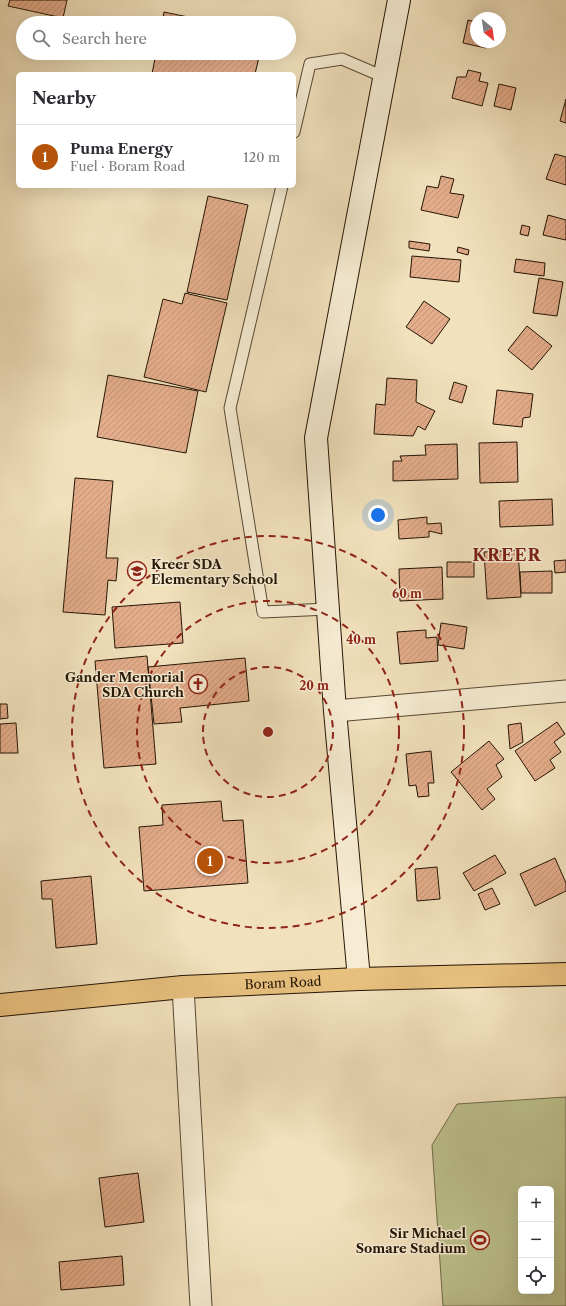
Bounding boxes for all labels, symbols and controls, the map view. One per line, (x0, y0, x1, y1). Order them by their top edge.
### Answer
north arrow (470, 12, 506, 48)
search box (16, 16, 296, 60)
icon: search (30, 27, 52, 49)
text: Search here (62, 29, 147, 48)
text: Nearby (32, 88, 96, 108)
text: Puma Energy (70, 139, 173, 158)
text: 1 (42, 149, 48, 165)
text: 120 m (243, 149, 280, 165)
text: Fuel · Boram Road (70, 158, 185, 174)
your location (368, 505, 388, 525)
district label: KREER (472, 545, 542, 565)
place label: Kreer SDA Elementary School (151, 556, 278, 587)
school or university icon: Kreer SDA Elementary School (126, 560, 148, 582)
text: 60 m (392, 586, 422, 601)
text: 40 m (346, 632, 376, 647)
place label: Gander Memorial SDA Church (65, 669, 184, 700)
church icon: Gander Memorial SDA Church (187, 673, 209, 695)
text: 20 m (299, 678, 329, 693)
centre of rings (261, 725, 275, 739)
pin: 1 (197, 846, 223, 876)
street label: Boram Road (244, 973, 322, 992)
map controls (518, 1186, 554, 1294)
button: + (518, 1186, 554, 1222)
button: − (518, 1222, 554, 1258)
place label: Sir Michael Somare Stadium (356, 1225, 466, 1256)
sports icon: Sir Michael Somare Stadium (469, 1229, 491, 1251)
button: locate (518, 1258, 554, 1294)

